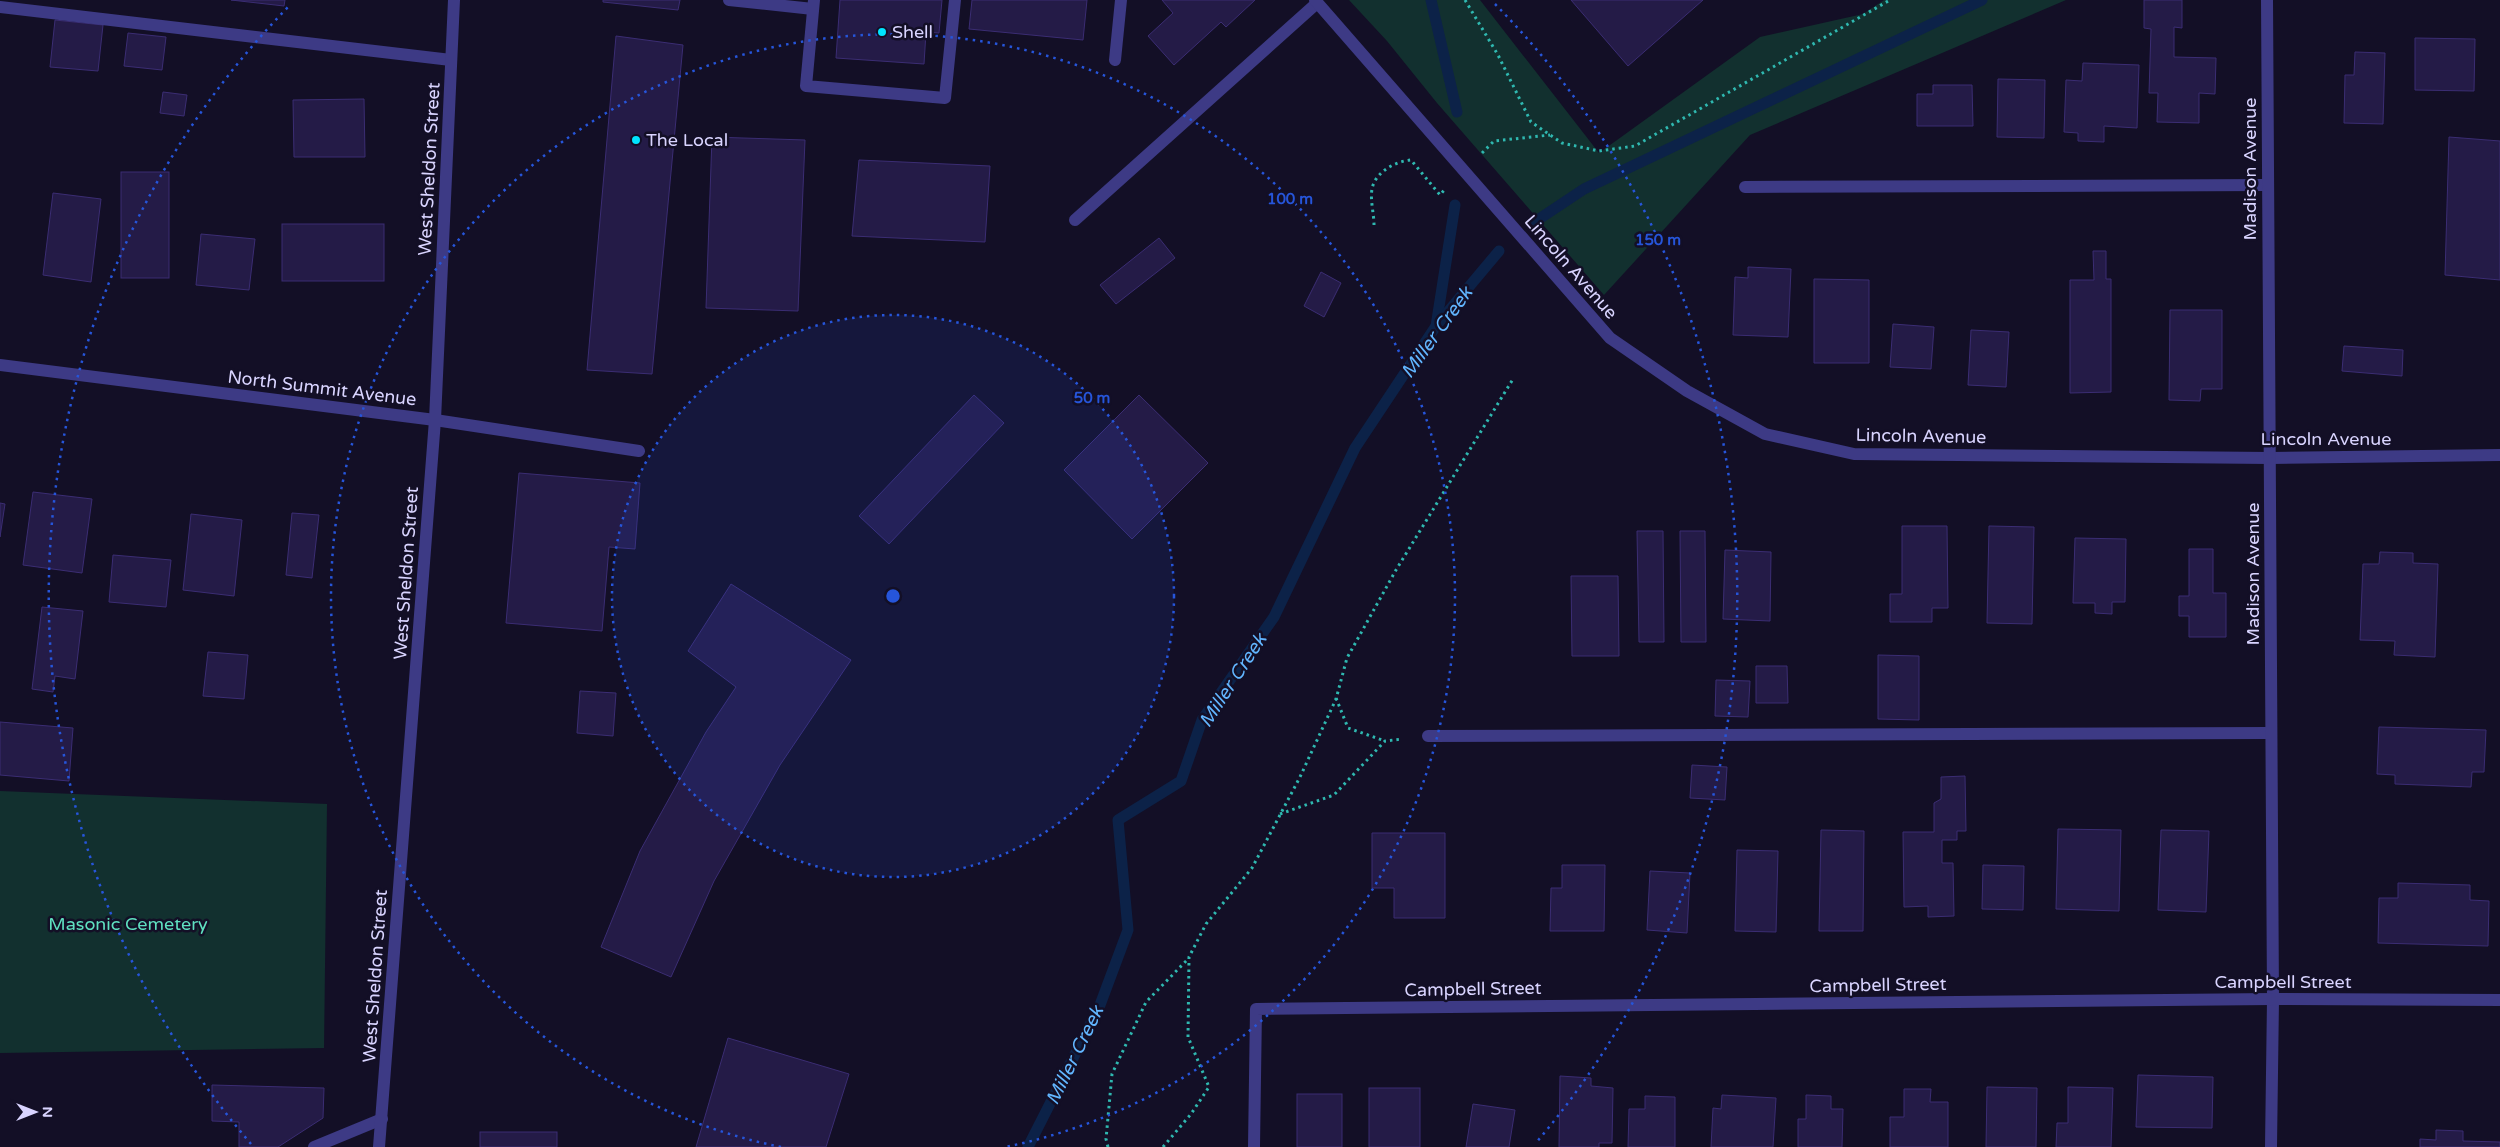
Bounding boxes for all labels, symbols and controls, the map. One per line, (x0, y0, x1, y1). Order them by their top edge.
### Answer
place label: Shell (892, 21, 933, 43)
marker: Shell (876, 26, 888, 38)
street label: West Sheldon Street (413, 82, 445, 256)
street label: Madison Avenue (2239, 98, 2261, 241)
place label: The Local (646, 129, 728, 151)
marker: The Local (630, 134, 642, 146)
text: 100 m (1267, 190, 1313, 208)
street label: Lincoln Avenue (1520, 210, 1622, 324)
text: 150 m (1635, 231, 1681, 249)
water label: Miller Creek (1396, 281, 1478, 382)
street label: North Summit Avenue (226, 366, 418, 410)
text: 50 m (1074, 389, 1110, 407)
street label: Lincoln Avenue (1855, 424, 1987, 448)
street label: Lincoln Avenue (2261, 428, 2391, 450)
street label: West Sheldon Street (389, 485, 423, 660)
street label: Madison Avenue (2242, 503, 2264, 646)
centre of rings (884, 587, 902, 605)
water label: Miller Creek (1194, 628, 1272, 732)
street label: West Sheldon Street (358, 888, 392, 1063)
park label: Masonic Cemetery (48, 913, 208, 935)
street label: Campbell Street (2214, 971, 2352, 993)
street label: Campbell Street (1809, 973, 1947, 997)
street label: Campbell Street (1404, 977, 1542, 1001)
water label: Miller Creek (1042, 1001, 1109, 1108)
north arrow (10, 1087, 60, 1137)
text: N (39, 1106, 56, 1118)

